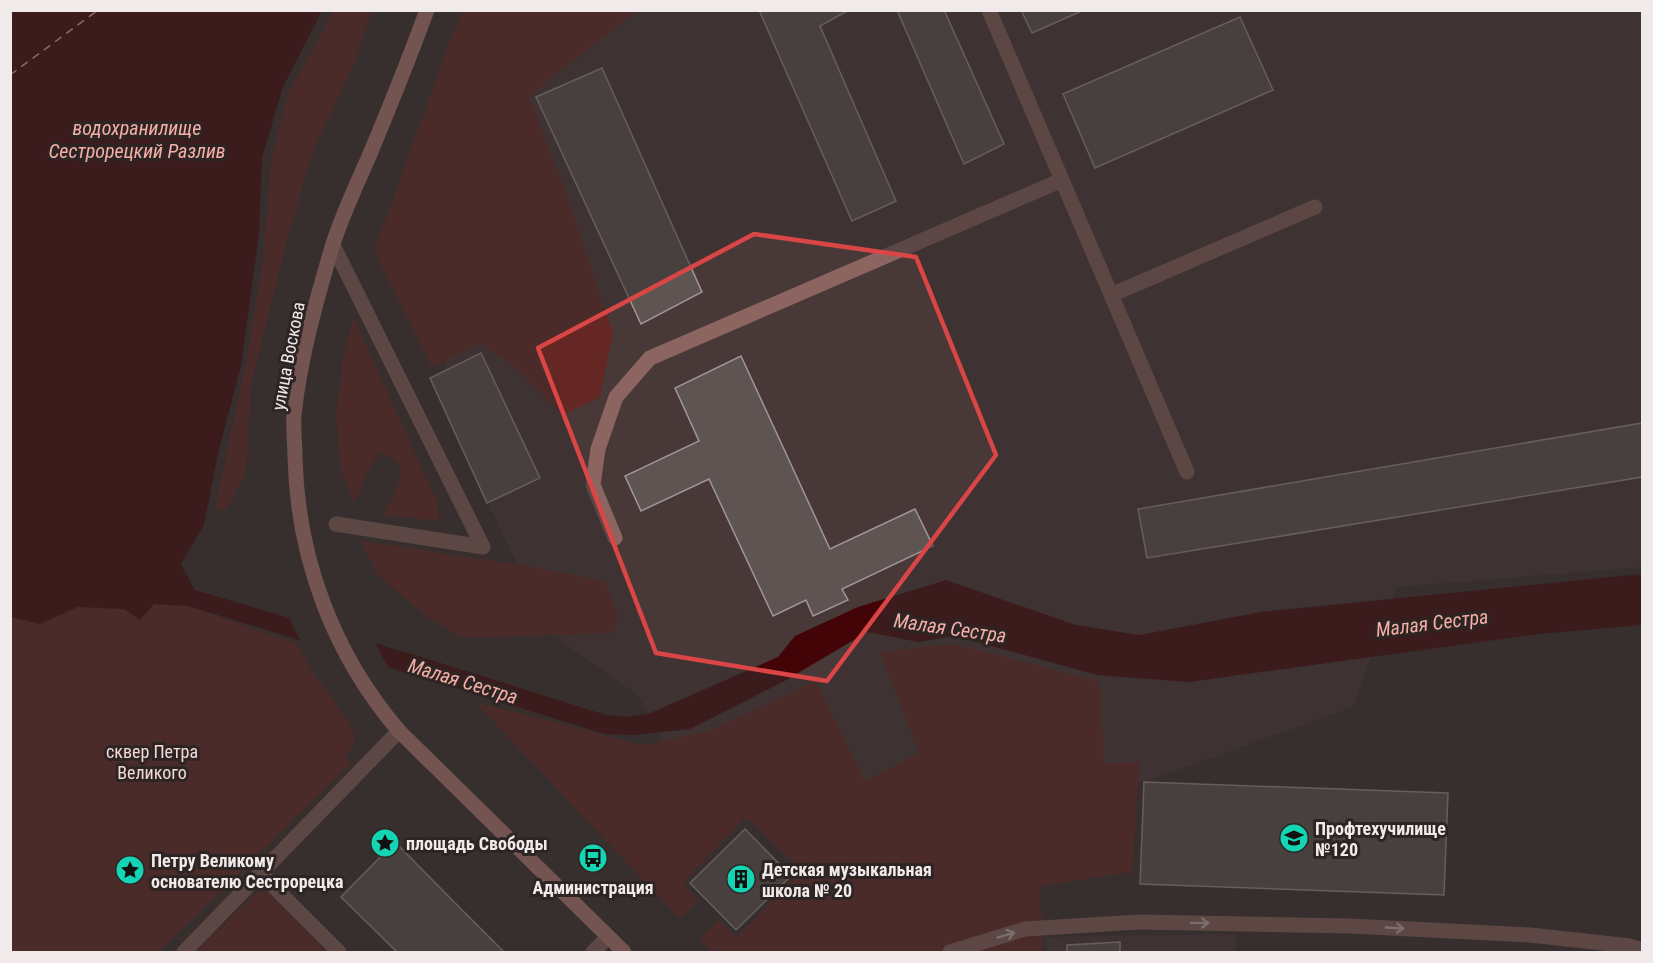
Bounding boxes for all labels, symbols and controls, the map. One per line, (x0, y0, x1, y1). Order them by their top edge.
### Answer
water label: водохранилище Сестрорецкий Разлив (48, 116, 226, 163)
street label: улица Воскова (267, 300, 309, 412)
water label: Малая Сестра (1374, 604, 1490, 642)
water label: Малая Сестра (892, 608, 1008, 648)
water label: Малая Сестра (405, 653, 521, 709)
park label: сквер Петра Великого (106, 741, 198, 783)
place label: Профтехучилище №120 (1315, 818, 1446, 860)
school or university icon: Профтехучилище №120 (1278, 822, 1310, 854)
place icon: площадь Свободы (369, 827, 401, 859)
place label: площадь Свободы (406, 833, 548, 854)
bus stop icon: Администрация (577, 842, 609, 874)
place label: Петру Великому основателю Сестрорецка (151, 850, 344, 892)
place icon: Петру Великому основателю Сестрорецка (114, 854, 146, 886)
place label: Детская музыкальная школа № 20 (762, 859, 932, 901)
building icon: Детская музыкальная школа № 20 (725, 863, 757, 895)
place label: Администрация (532, 877, 654, 898)
one-way arrow (1189, 917, 1209, 929)
one-way arrow (1384, 923, 1404, 934)
one-way arrow (996, 929, 1015, 940)

